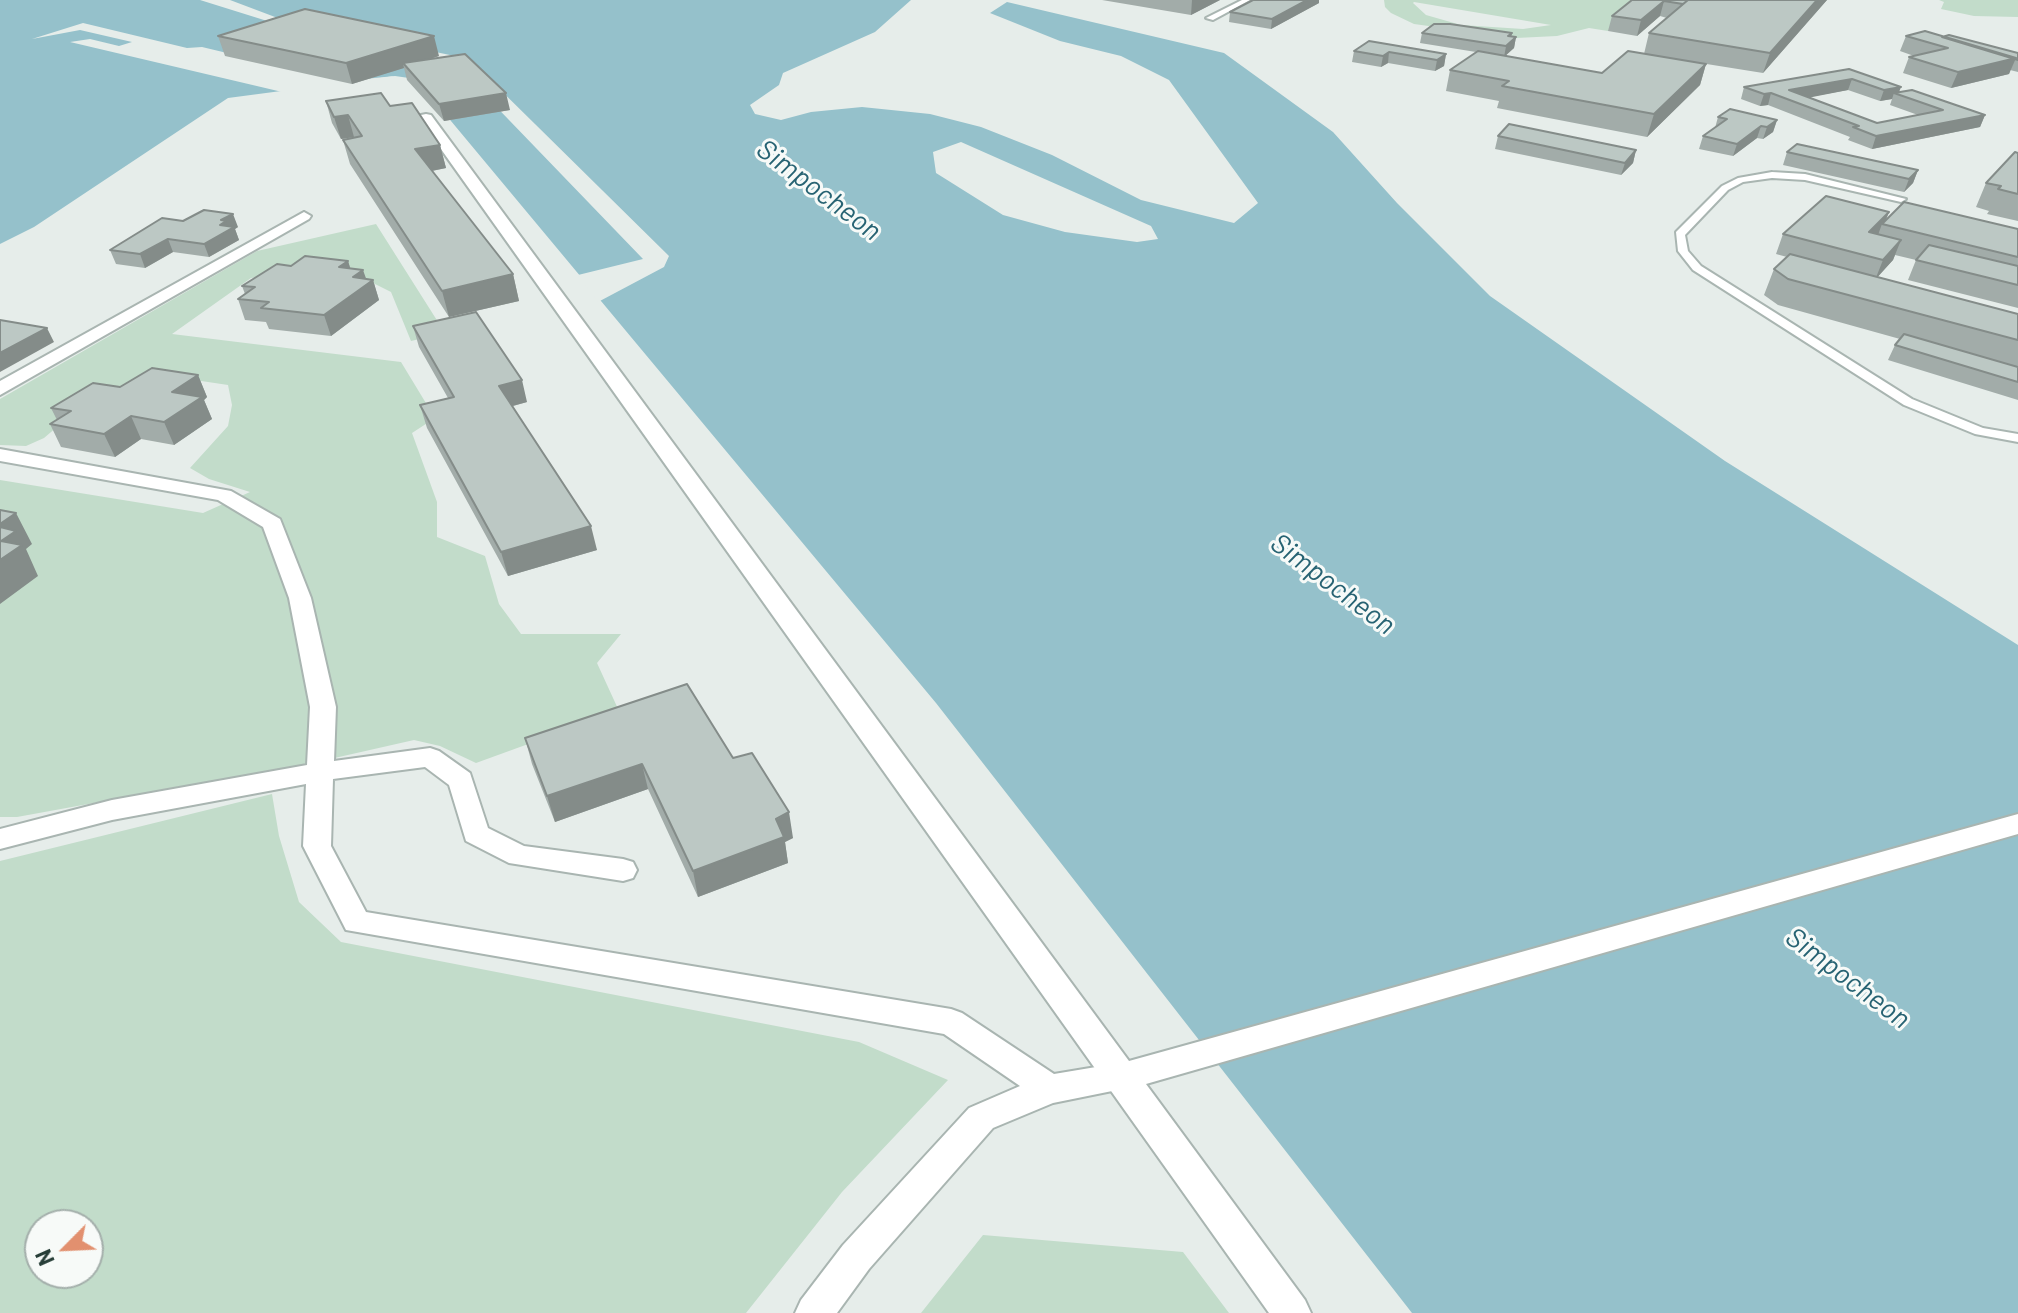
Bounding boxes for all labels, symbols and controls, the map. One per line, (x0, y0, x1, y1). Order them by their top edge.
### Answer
water label: Simpocheon (750, 132, 888, 248)
water label: Simpocheon (1264, 526, 1402, 642)
water label: Simpocheon (1779, 920, 1917, 1036)
north arrow (24, 1209, 104, 1289)
text: N (29, 1246, 59, 1270)

